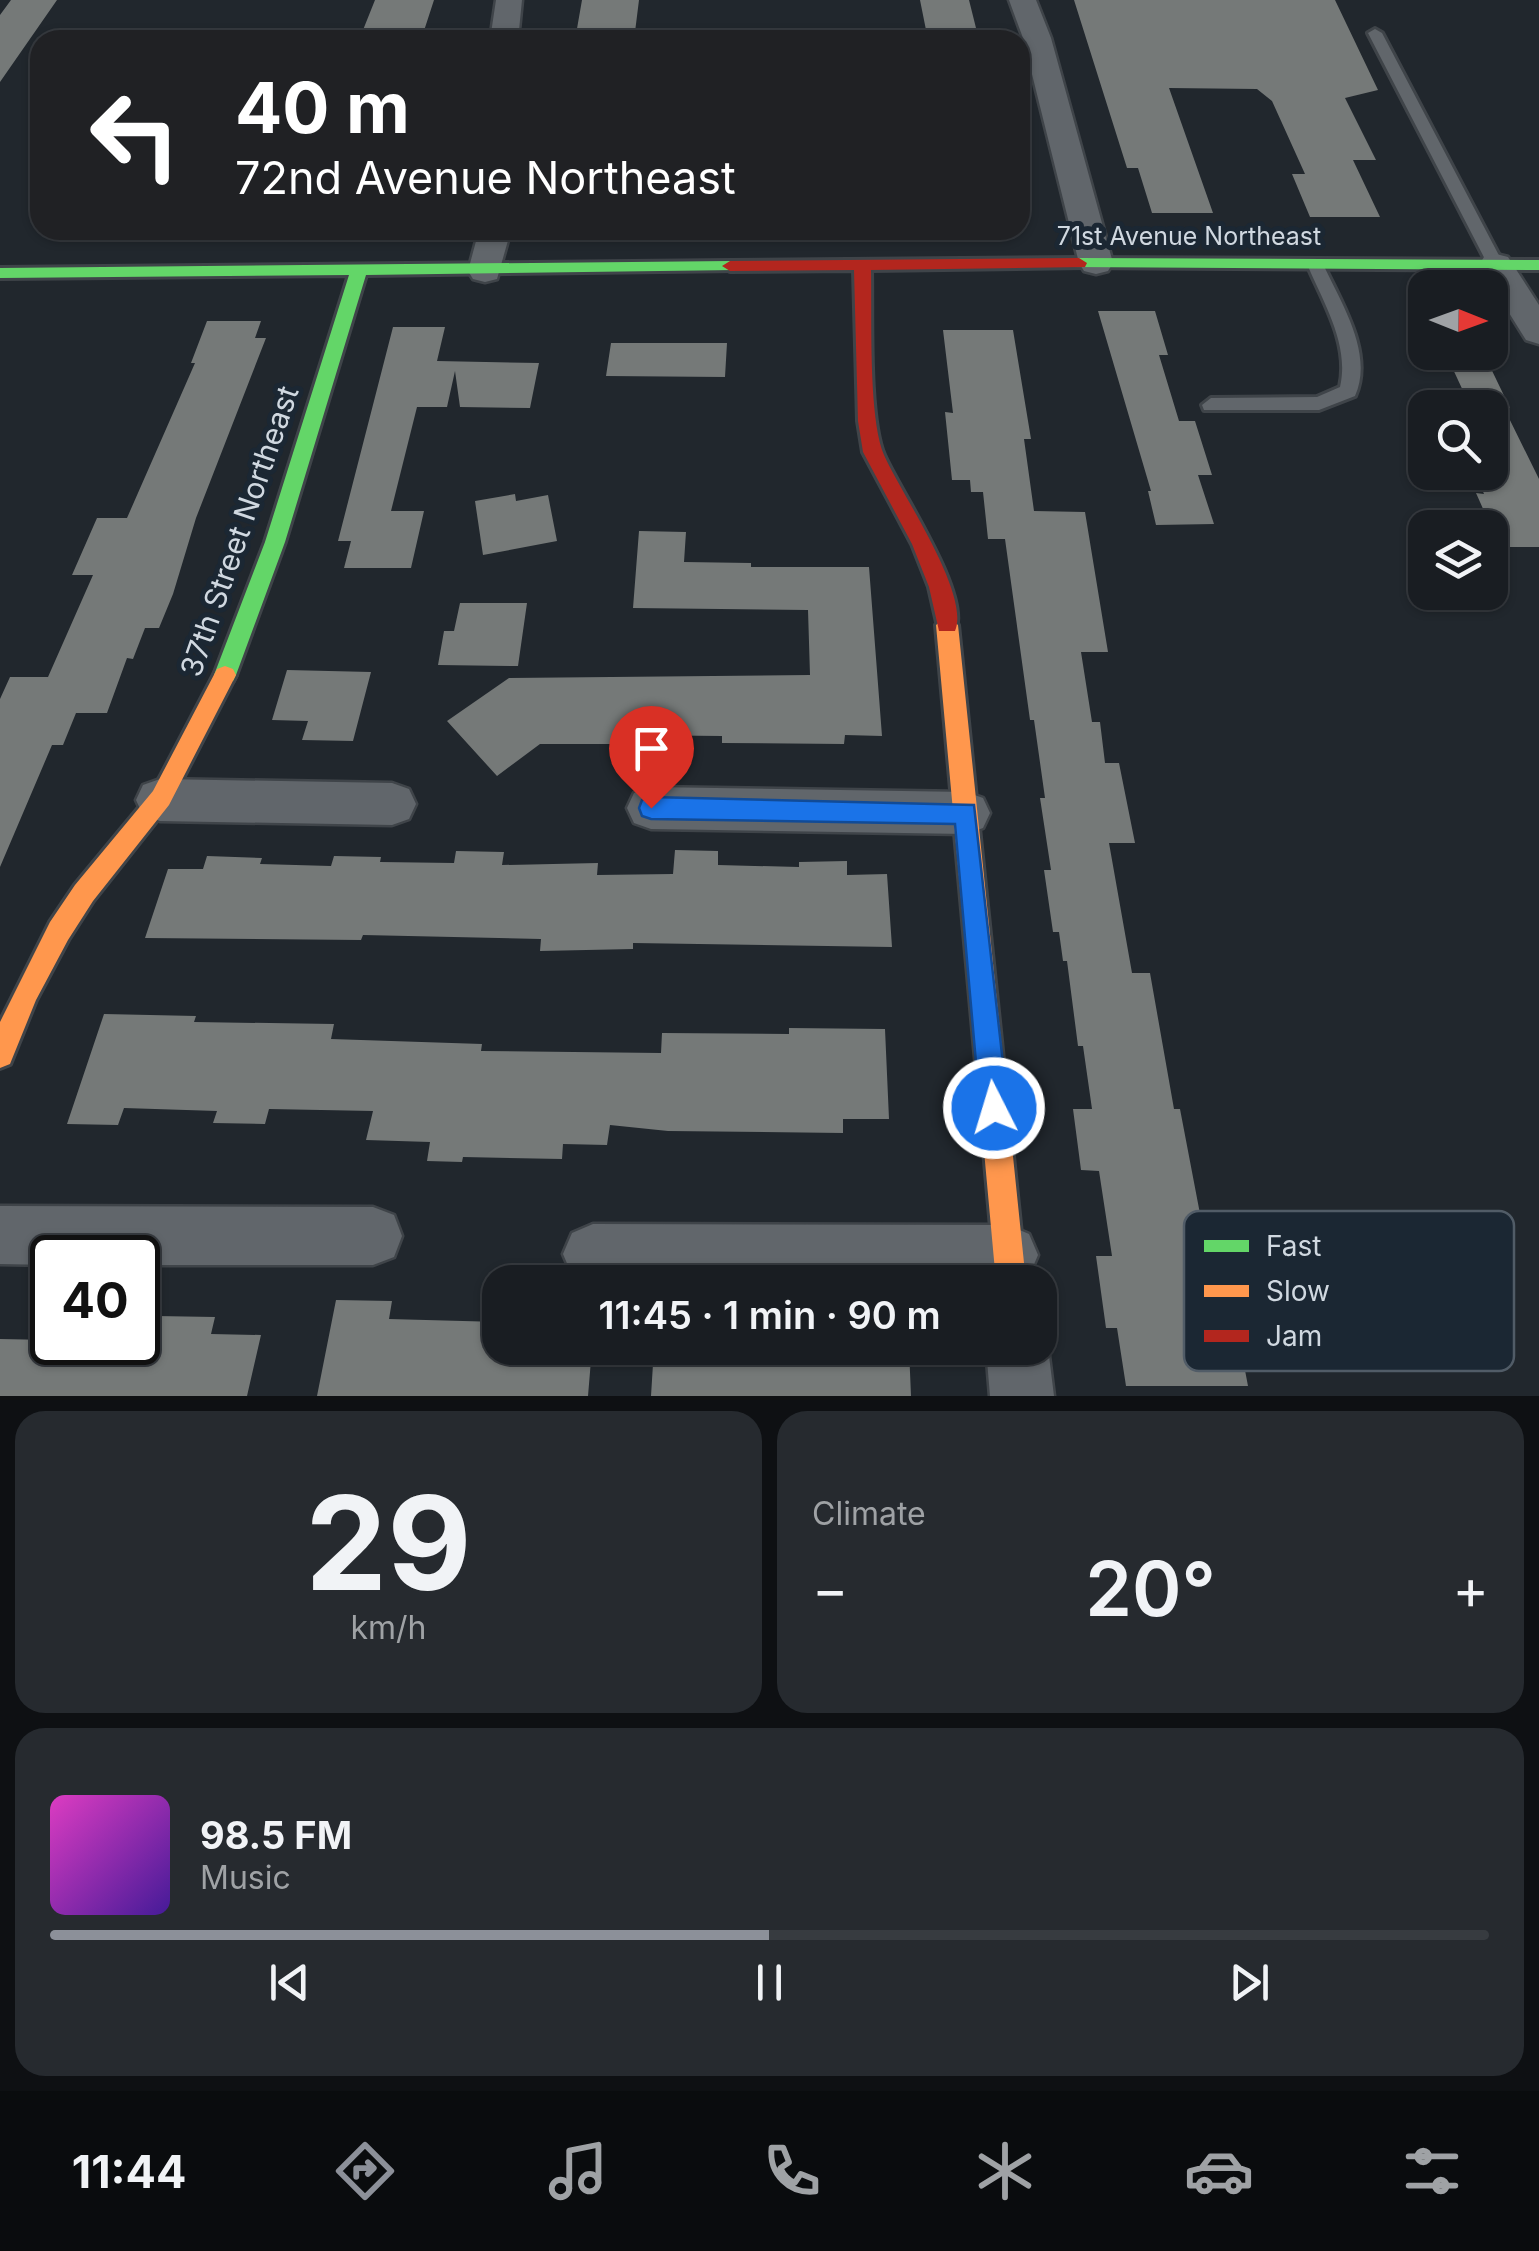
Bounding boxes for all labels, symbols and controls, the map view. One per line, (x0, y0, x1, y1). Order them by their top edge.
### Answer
text: 40 m (235, 65, 410, 150)
icon: left (70, 70, 200, 200)
text: 72nd Avenue Northeast (235, 150, 736, 205)
street label: 71st Avenue Northeast (1057, 221, 1321, 251)
north arrow (1408, 270, 1508, 370)
map controls (1408, 270, 1508, 610)
street label: 37th Street Northeast (172, 381, 306, 681)
button: search (1408, 390, 1508, 490)
button: layers (1408, 510, 1508, 610)
pin (609, 706, 694, 809)
icon: arrive (624, 721, 679, 776)
position arrow (942, 1056, 1046, 1160)
legend (1184, 1211, 1514, 1371)
text: Fast (1266, 1229, 1322, 1263)
speed limit sign: 40 (30, 1235, 160, 1365)
text: Slow (1266, 1274, 1330, 1308)
text: 11:45 · 1 min · 90 m (598, 1292, 941, 1338)
text: Jam (1266, 1319, 1322, 1353)
text: 29 (305, 1464, 472, 1621)
text: Climate (812, 1494, 926, 1533)
text: 20° (1085, 1543, 1216, 1634)
text: − (812, 1556, 848, 1622)
text: + (1453, 1556, 1489, 1622)
text: km/h (350, 1608, 427, 1647)
text: 98.5 FM (200, 1812, 352, 1858)
text: Music (200, 1858, 291, 1897)
icon: previous (262, 1955, 317, 2010)
icon: pause (742, 1955, 797, 2010)
icon: next (1222, 1955, 1277, 2010)
icon: directions (330, 2136, 400, 2206)
icon: music (543, 2136, 613, 2206)
icon: phone (757, 2136, 827, 2206)
icon: climate (970, 2136, 1040, 2206)
icon: car (1184, 2136, 1254, 2206)
icon: filters (1397, 2136, 1467, 2206)
text: 11:44 (72, 2144, 186, 2199)

